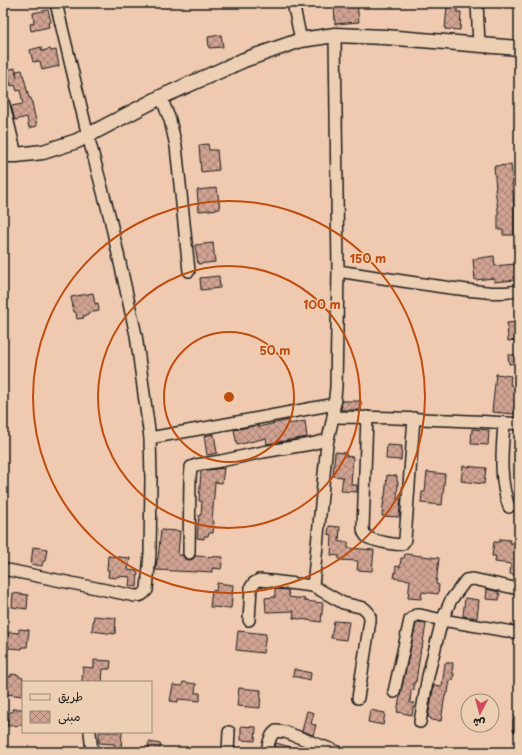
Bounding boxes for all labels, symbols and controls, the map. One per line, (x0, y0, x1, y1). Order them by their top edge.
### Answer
text: 150 m (350, 249, 386, 267)
text: 100 m (303, 295, 341, 313)
text: 50 m (259, 341, 291, 359)
centre of rings (222, 390, 236, 404)
legend (22, 681, 152, 733)
text: طريق (58, 687, 83, 705)
north arrow (460, 693, 500, 733)
text: مبنى (58, 707, 81, 725)
text: ش (472, 714, 486, 733)

